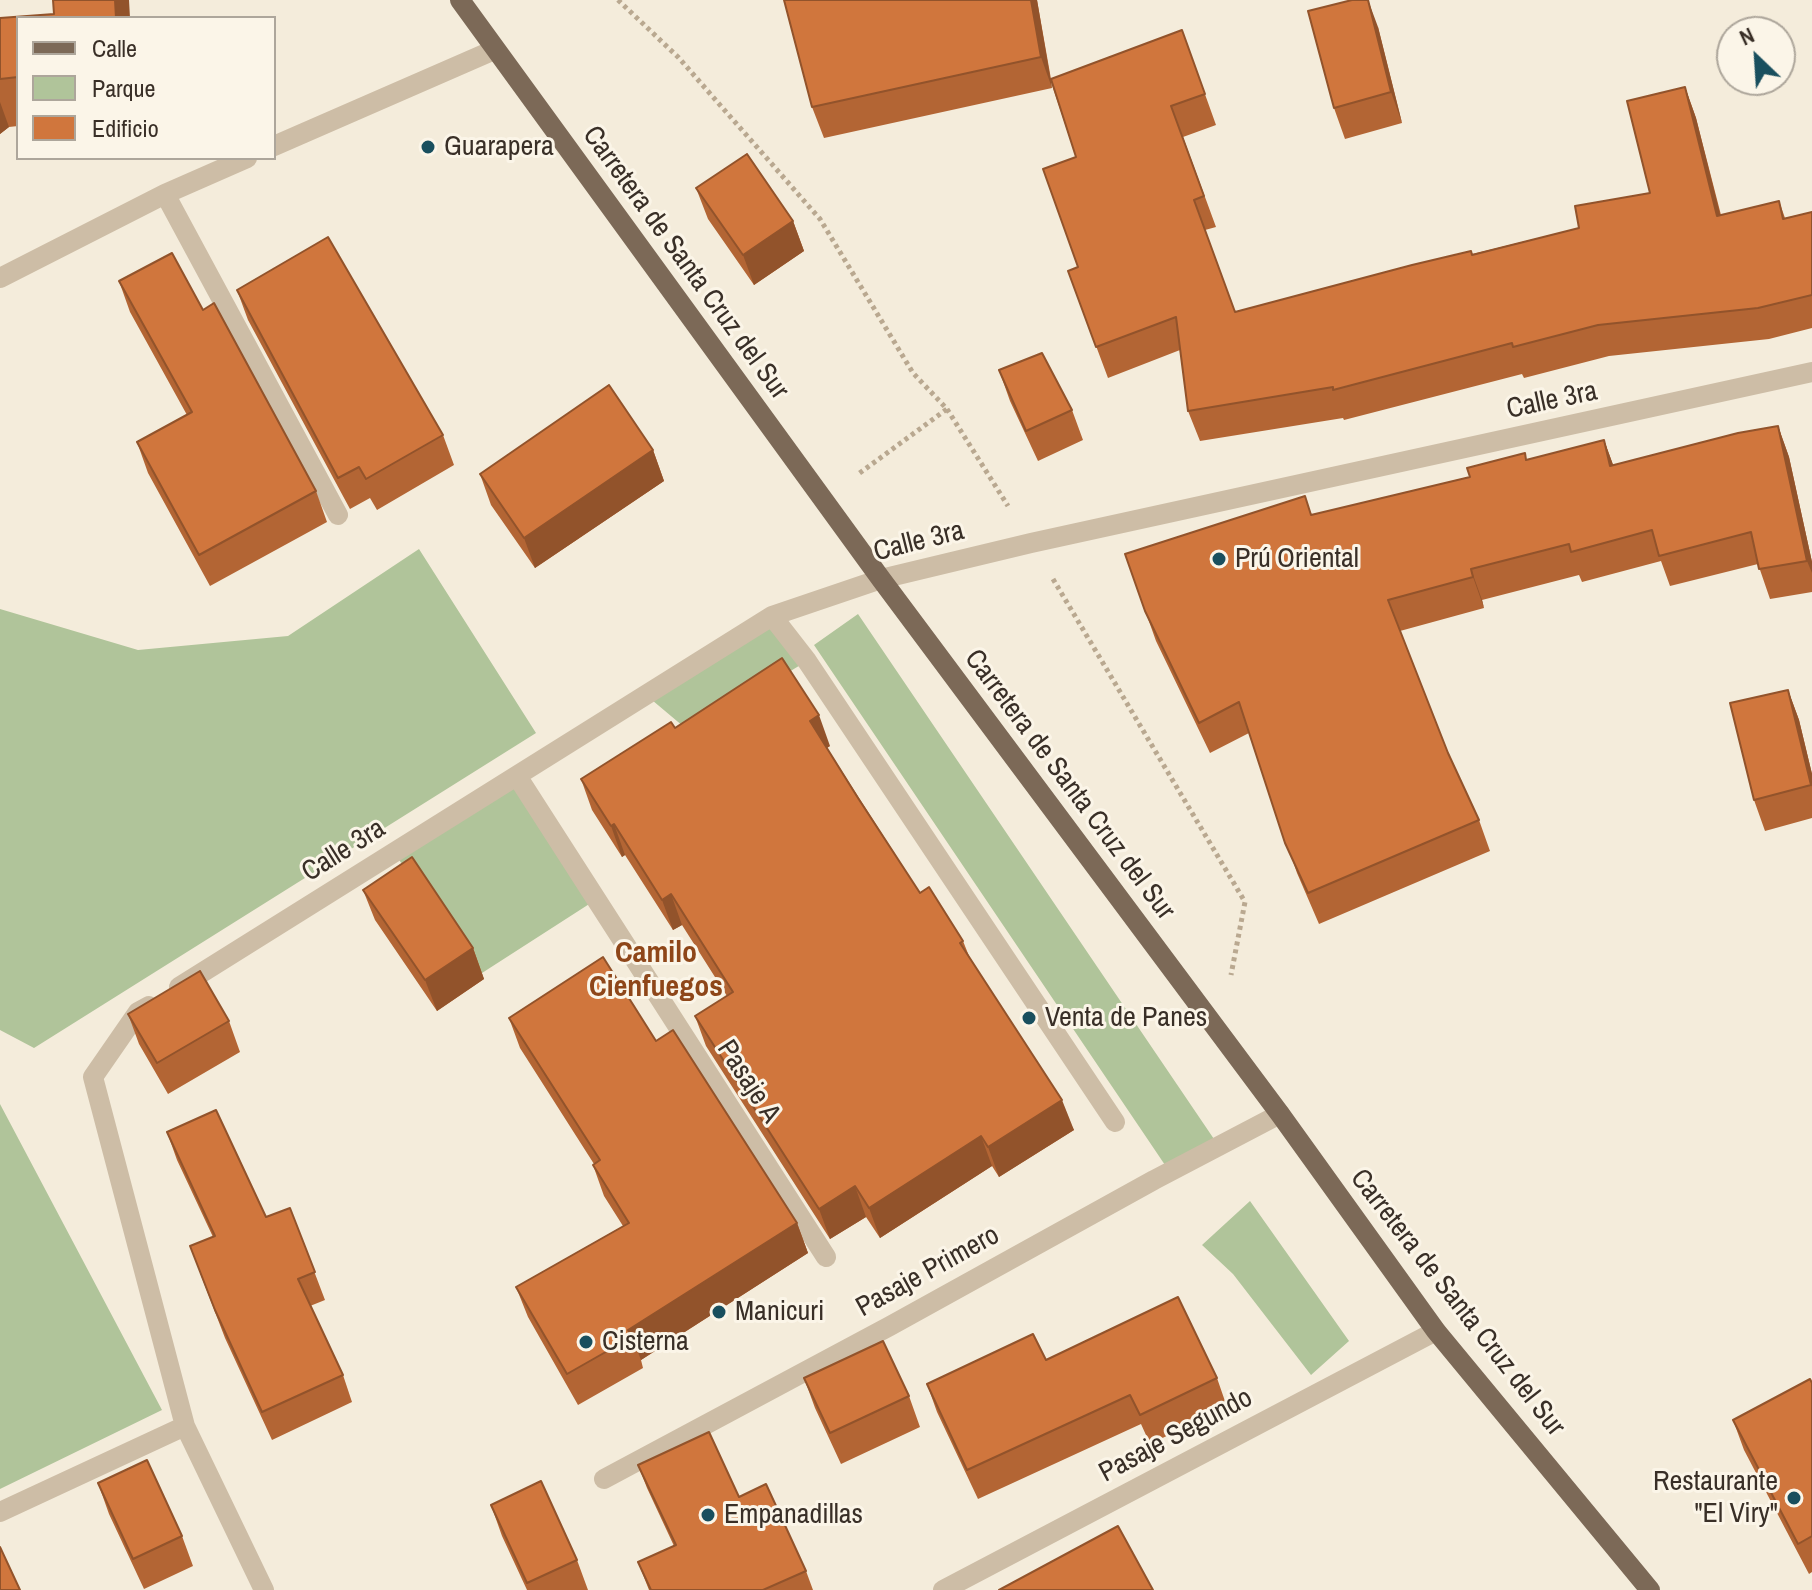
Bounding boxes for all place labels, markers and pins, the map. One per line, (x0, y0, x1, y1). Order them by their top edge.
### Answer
place label: Guarapera (444, 130, 554, 164)
marker: Guarapera (419, 138, 437, 156)
place label: Prú Oriental (1235, 542, 1359, 576)
marker: Prú Oriental (1210, 550, 1228, 568)
place label: Venta de Panes (1045, 1001, 1207, 1035)
marker: Venta de Panes (1020, 1009, 1038, 1027)
place label: Manicuri (735, 1295, 824, 1329)
marker: Manicuri (710, 1303, 728, 1321)
place label: Cisterna (602, 1325, 689, 1359)
marker: Cisterna (577, 1333, 595, 1351)
place label: Restaurante "El Viry" (1653, 1465, 1778, 1531)
marker: Restaurante "El Viry" (1785, 1489, 1803, 1507)
place label: Empanadillas (724, 1498, 863, 1532)
marker: Empanadillas (699, 1506, 717, 1524)

